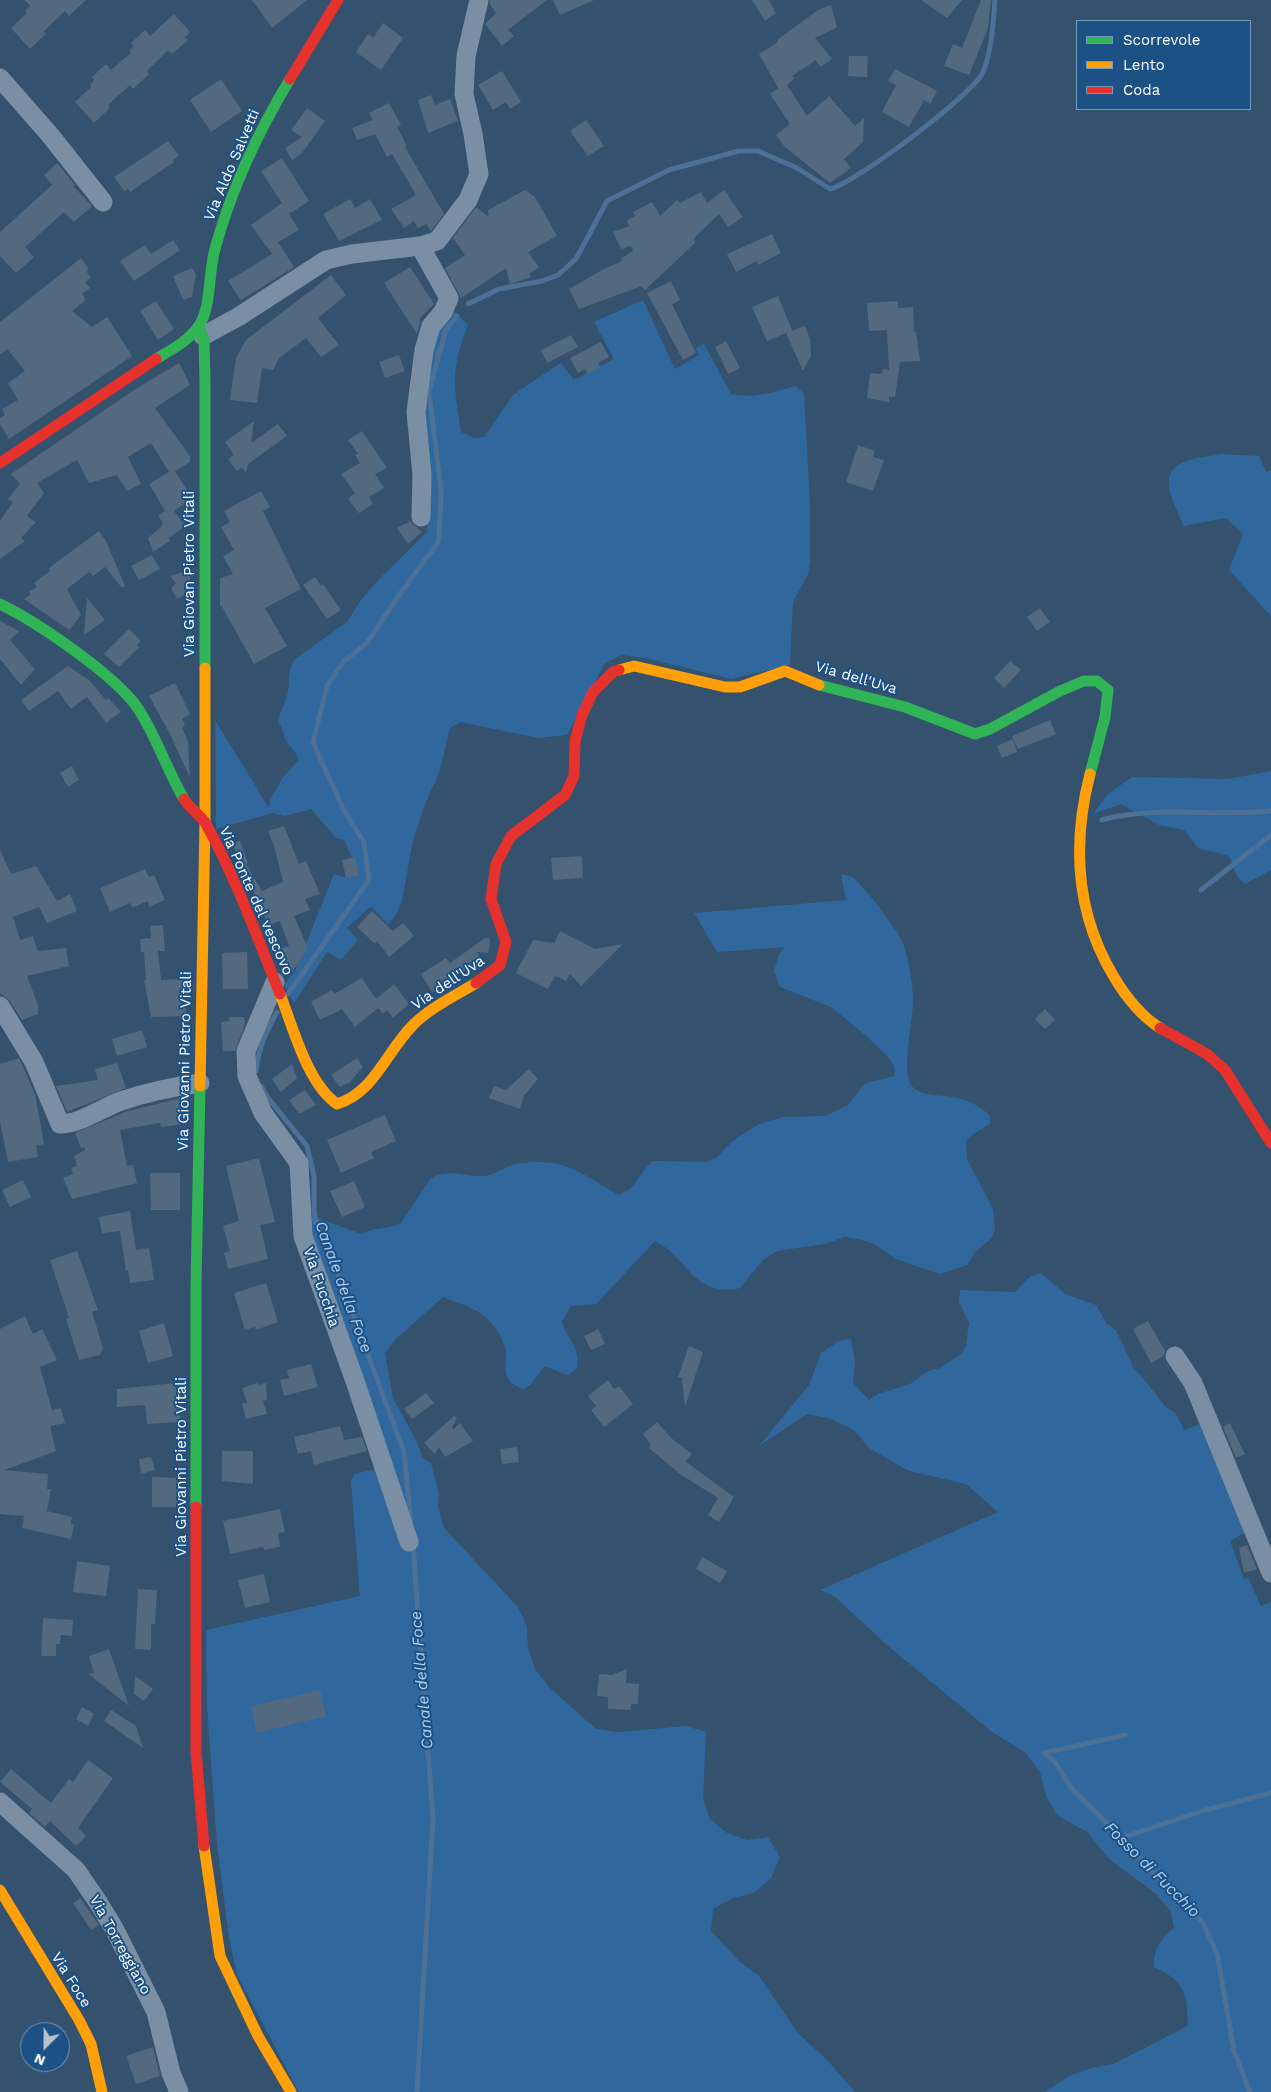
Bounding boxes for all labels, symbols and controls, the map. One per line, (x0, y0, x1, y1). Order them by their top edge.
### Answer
legend (1076, 20, 1251, 110)
text: Scorrevole (1123, 31, 1201, 49)
text: Lento (1123, 56, 1165, 74)
text: Coda (1123, 81, 1160, 99)
street label: Via Aldo Salvetti (200, 107, 264, 223)
street label: Via Giovan Pietro Vitali (181, 491, 199, 657)
street label: Via dell'Uva (813, 658, 899, 698)
street label: Via Ponte del vescovo (215, 824, 297, 978)
street label: Via dell'Uva (408, 952, 488, 1014)
street label: Via Giovanni Pietro Vitali (174, 971, 196, 1151)
water label: Canale della Foce (310, 1219, 376, 1355)
street label: Via Fucchia (299, 1245, 343, 1329)
street label: Via Giovanni Pietro Vitali (173, 1377, 191, 1557)
water label: Canale della Foce (406, 1610, 438, 1750)
water label: Fosso di Fucchio (1100, 1818, 1204, 1922)
street label: Via Torreggiano (85, 1892, 155, 1998)
street label: Via Foce (47, 1949, 95, 2011)
north arrow (20, 2022, 70, 2072)
text: N (32, 2050, 47, 2069)

